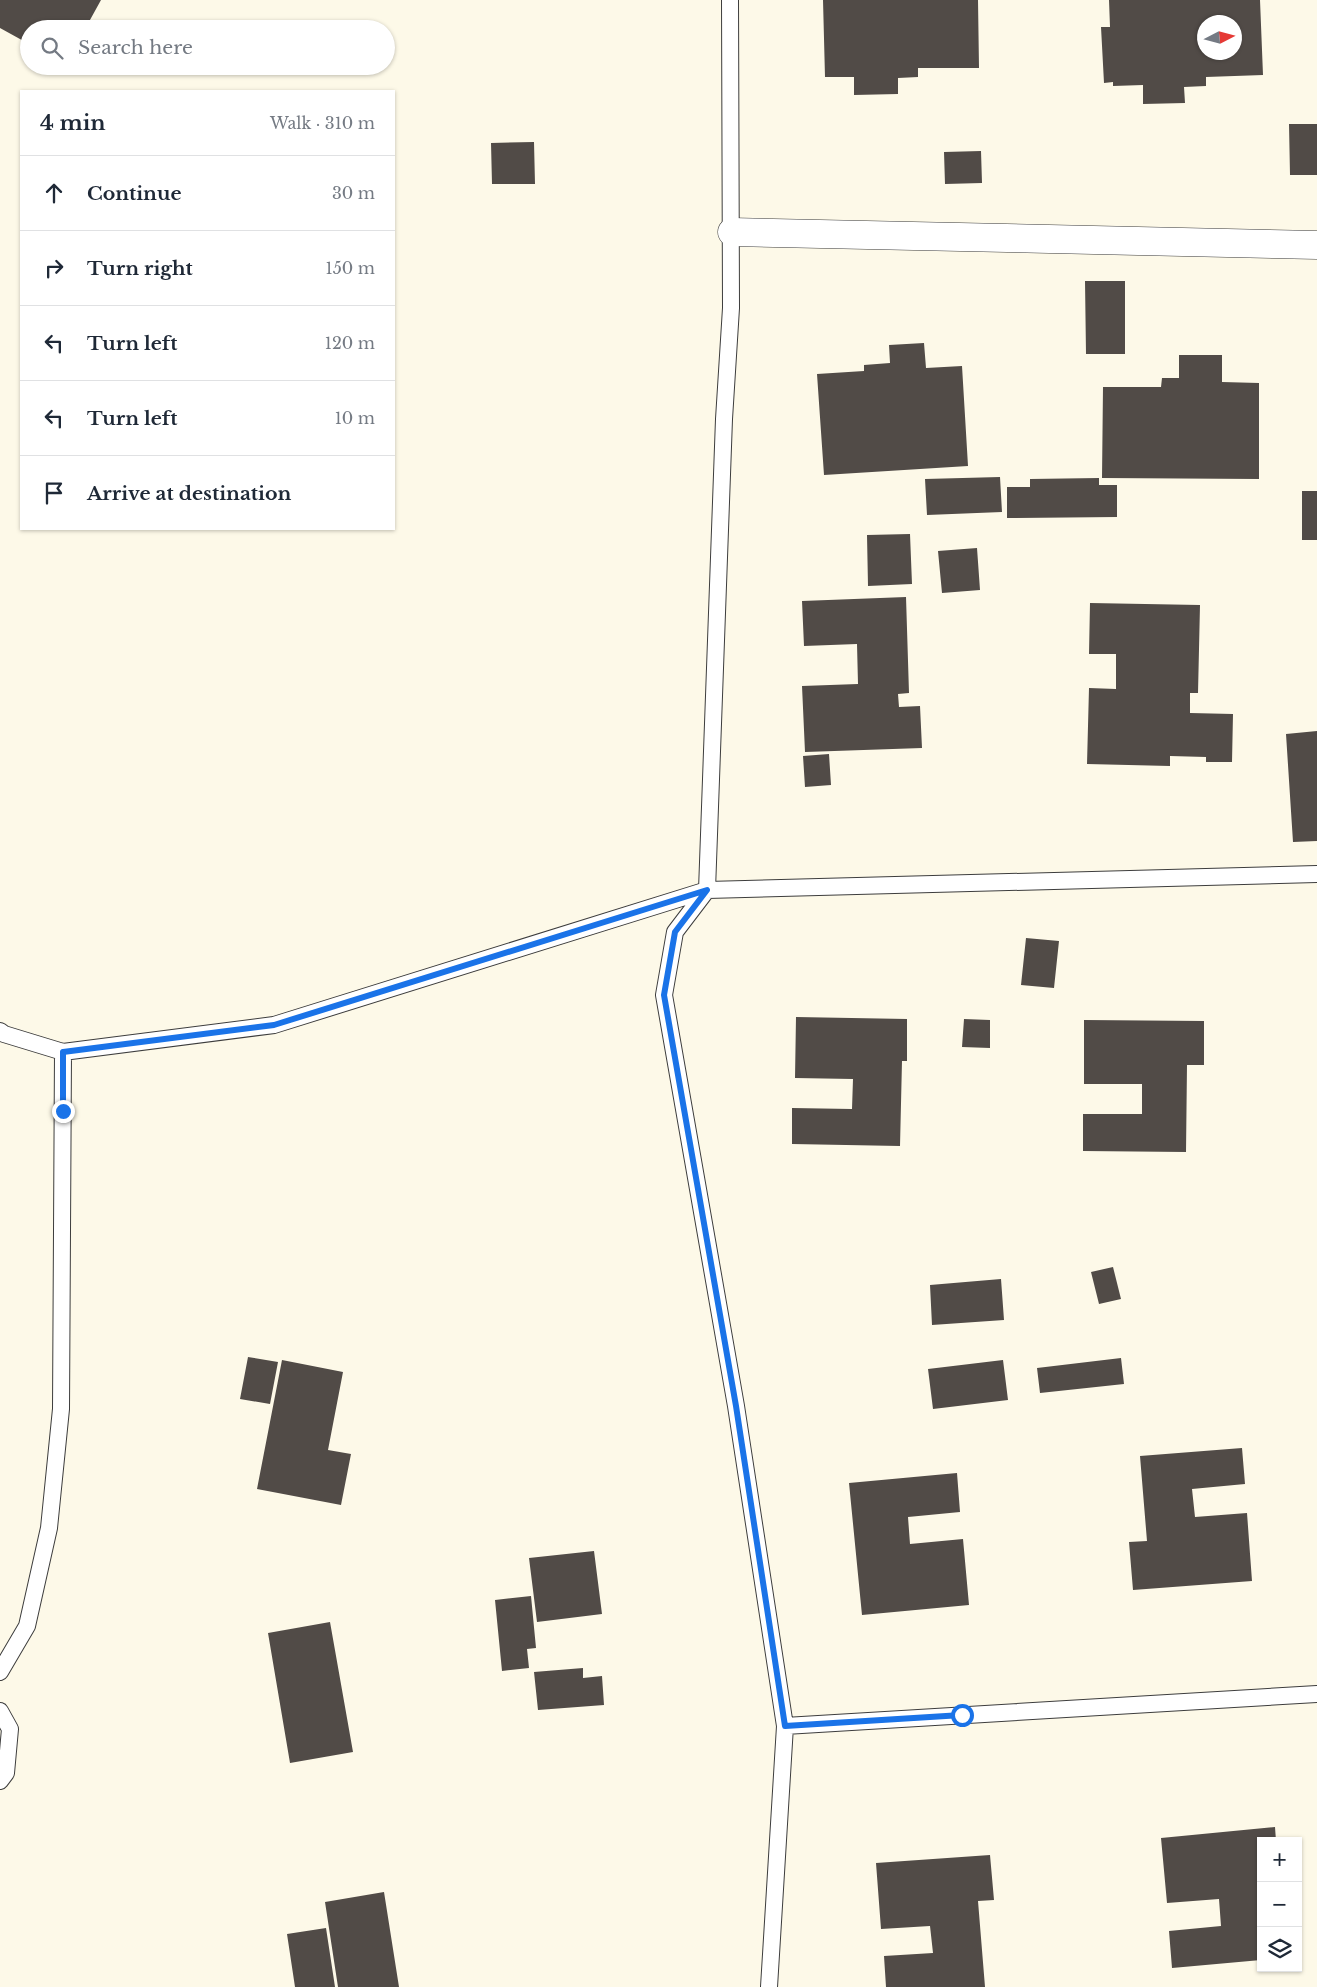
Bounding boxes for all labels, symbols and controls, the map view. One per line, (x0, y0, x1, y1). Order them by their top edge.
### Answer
north arrow (1197, 15, 1242, 60)
search box (20, 20, 395, 75)
icon: search (38, 34, 66, 62)
text: Search here (78, 36, 193, 59)
text: 4 min (40, 110, 106, 136)
text: Walk · 310 m (270, 113, 375, 133)
icon: ahead (40, 179, 68, 207)
text: Continue (87, 182, 182, 205)
text: 30 m (332, 183, 375, 203)
icon: right (40, 254, 68, 282)
text: Turn right (87, 257, 193, 280)
text: 150 m (326, 258, 375, 278)
icon: left (40, 329, 68, 357)
text: Turn left (87, 332, 178, 355)
text: 120 m (325, 333, 375, 353)
icon: left (40, 404, 68, 432)
text: Turn left (87, 407, 178, 430)
text: 10 m (335, 408, 375, 428)
icon: arrive (40, 479, 68, 507)
text: Arrive at destination (87, 482, 291, 505)
route end (52, 1100, 75, 1123)
route start (951, 1704, 974, 1727)
map controls (1257, 1837, 1302, 1972)
button: + (1257, 1837, 1302, 1882)
button: − (1257, 1882, 1302, 1927)
button: layers (1257, 1927, 1302, 1972)

